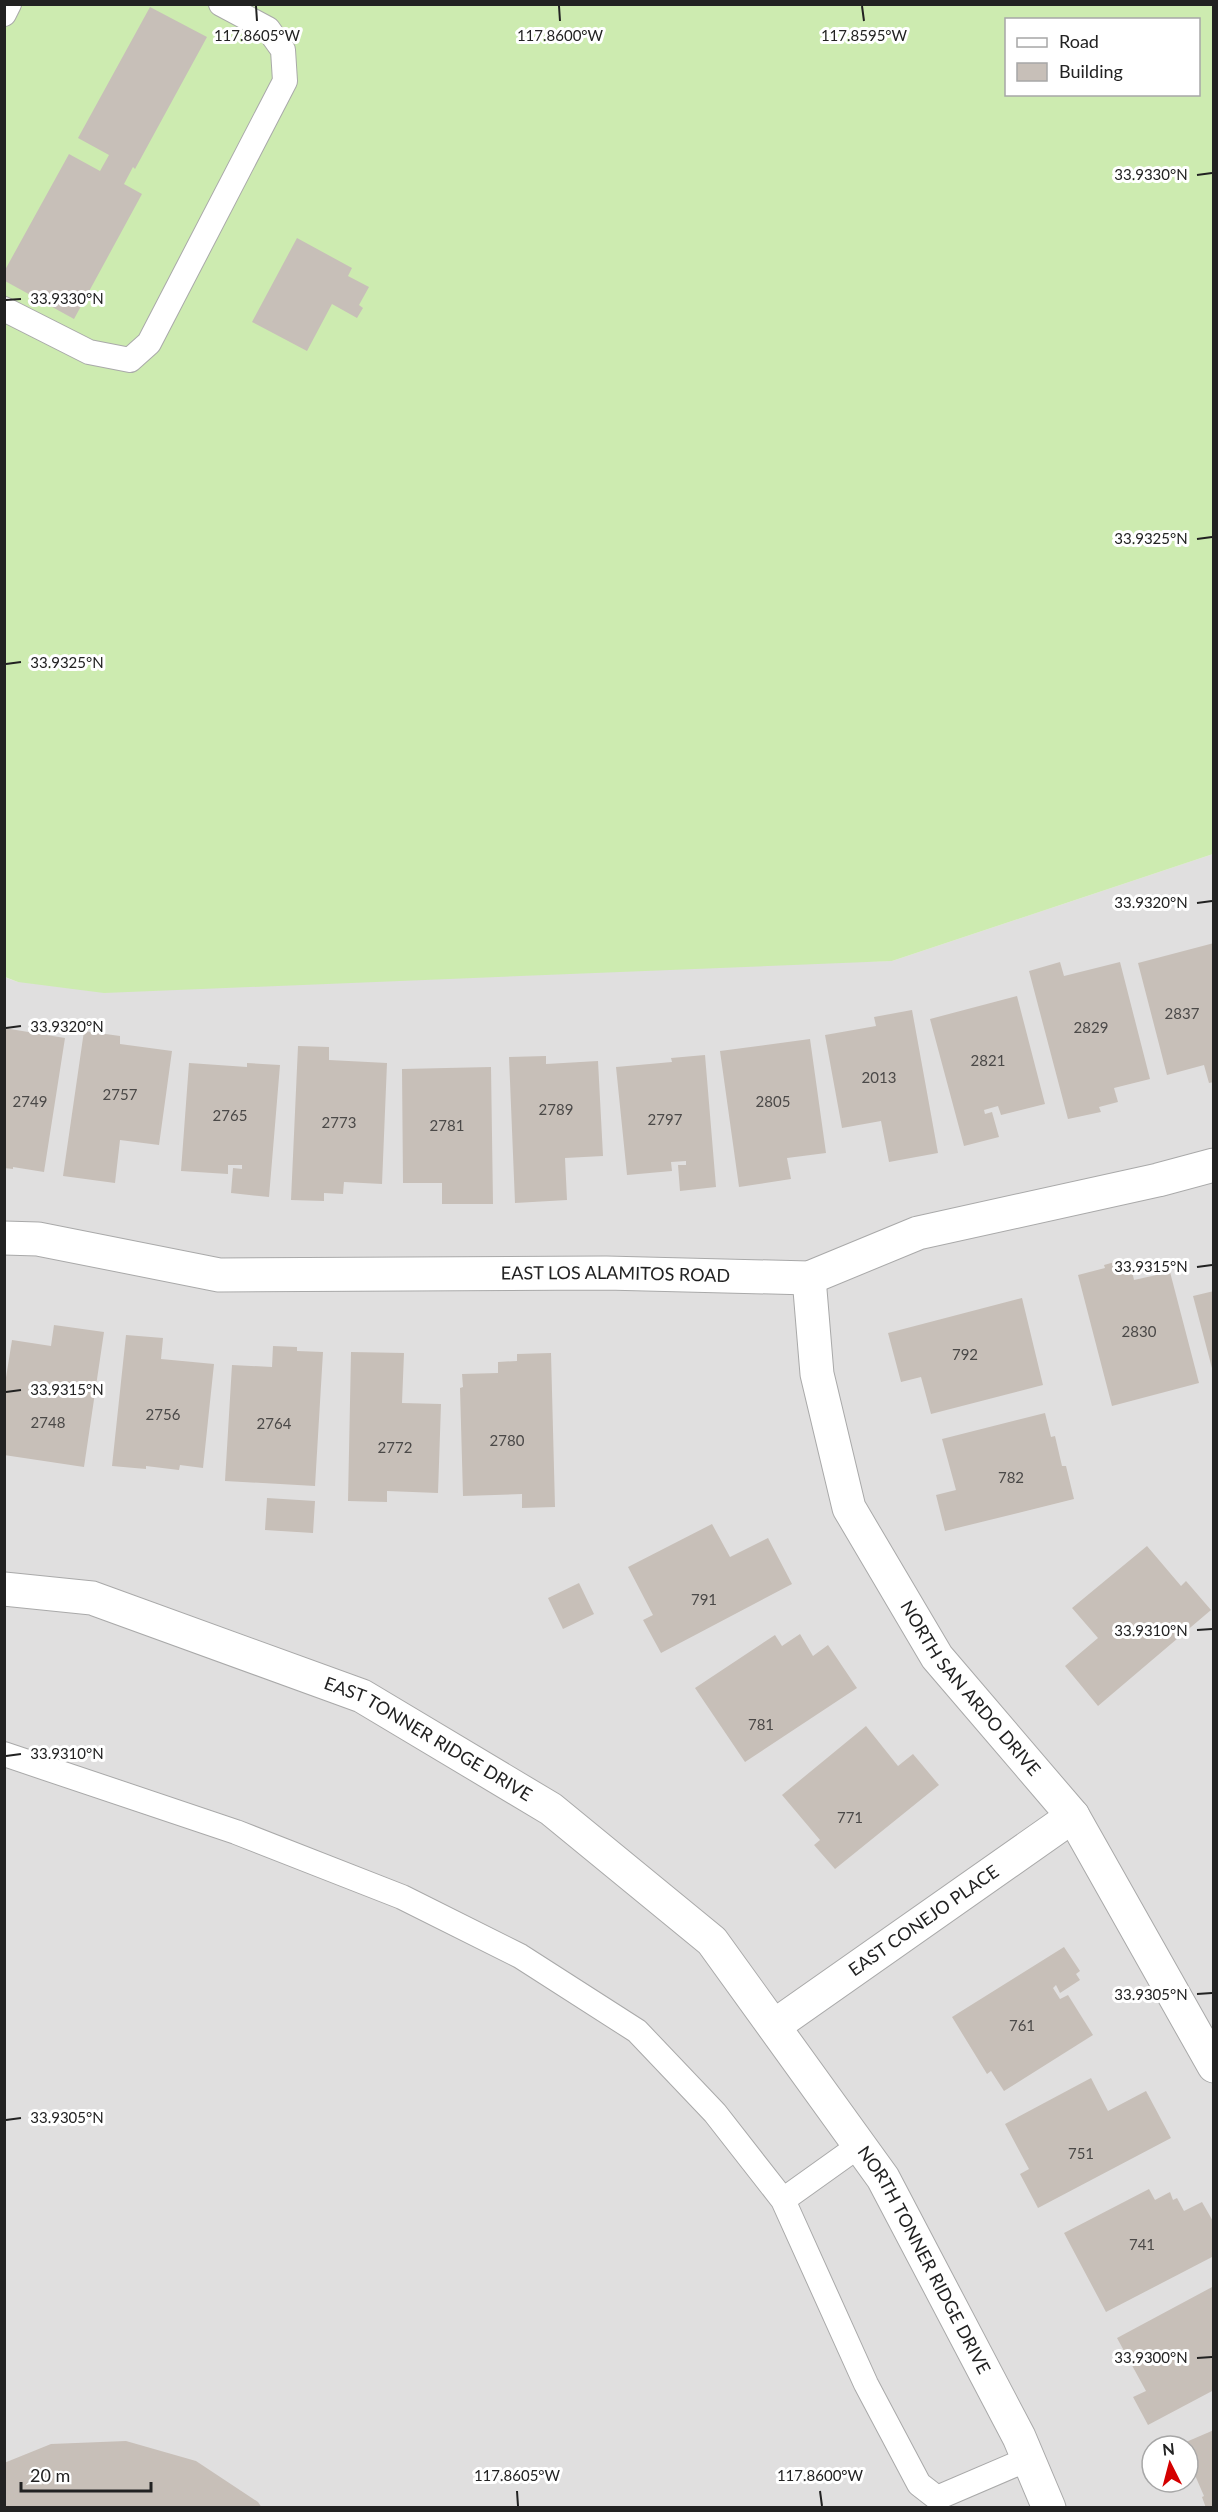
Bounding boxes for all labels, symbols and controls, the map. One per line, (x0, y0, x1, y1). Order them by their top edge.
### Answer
legend (1005, 18, 1200, 96)
text: 117.8605°W (214, 26, 301, 44)
text: 117.8600°W (517, 26, 604, 44)
text: 117.8595°W (821, 26, 908, 44)
text: Road (1059, 30, 1099, 52)
text: Building (1059, 60, 1123, 82)
text: 33.9330°N (1114, 165, 1188, 183)
text: 33.9330°N (30, 289, 104, 307)
text: 33.9325°N (1114, 529, 1188, 547)
text: 33.9325°N (30, 653, 104, 671)
text: 33.9320°N (1114, 893, 1188, 911)
house number: 2837 (1165, 1004, 1200, 1022)
text: 33.9320°N (30, 1017, 104, 1035)
house number: 2829 (1074, 1018, 1108, 1036)
house number: 2821 (971, 1051, 1005, 1069)
house number: 2013 (862, 1068, 896, 1086)
house number: 2757 (103, 1085, 138, 1103)
house number: 2749 (13, 1092, 47, 1110)
house number: 2805 (756, 1092, 790, 1110)
house number: 2789 (539, 1100, 573, 1118)
house number: 2765 (213, 1106, 247, 1124)
house number: 2797 (648, 1110, 683, 1128)
house number: 2773 (322, 1113, 356, 1131)
house number: 2781 (430, 1116, 464, 1134)
text: 33.9315°N (1114, 1257, 1188, 1275)
street label: EAST LOS ALAMITOS ROAD (501, 1261, 730, 1286)
house number: 2830 (1122, 1322, 1157, 1340)
house number: 792 (952, 1345, 978, 1363)
text: 33.9315°N (30, 1380, 104, 1398)
house number: 2756 (146, 1405, 181, 1423)
house number: 2748 (31, 1413, 65, 1431)
house number: 2764 (257, 1414, 292, 1432)
house number: 2780 (490, 1431, 525, 1449)
house number: 2772 (378, 1438, 412, 1456)
house number: 782 (998, 1468, 1024, 1486)
house number: 791 (691, 1590, 717, 1608)
street label: NORTH SAN ARDO DRIVE (896, 1596, 1046, 1780)
text: 33.9310°N (1114, 1621, 1188, 1639)
street label: EAST TONNER RIDGE DRIVE (321, 1671, 536, 1805)
house number: 781 (748, 1715, 774, 1733)
text: 33.9310°N (30, 1744, 104, 1762)
house number: 771 (837, 1808, 863, 1826)
street label: EAST CONEJO PLACE (844, 1860, 1003, 1980)
text: 33.9305°N (1114, 1985, 1188, 2003)
house number: 761 (1009, 2016, 1035, 2034)
text: 33.9305°N (30, 2108, 104, 2126)
street label: NORTH TONNER RIDGE DRIVE (853, 2141, 996, 2377)
house number: 751 (1068, 2144, 1094, 2162)
house number: 741 (1129, 2235, 1155, 2253)
text: 33.9300°N (1114, 2348, 1188, 2366)
north arrow (1140, 2434, 1200, 2494)
text: N (1161, 2438, 1176, 2459)
scale bar (21, 2455, 152, 2493)
text: 20 m (30, 2464, 70, 2486)
text: 117.8605°W (474, 2466, 561, 2484)
text: 117.8600°W (777, 2466, 864, 2484)

